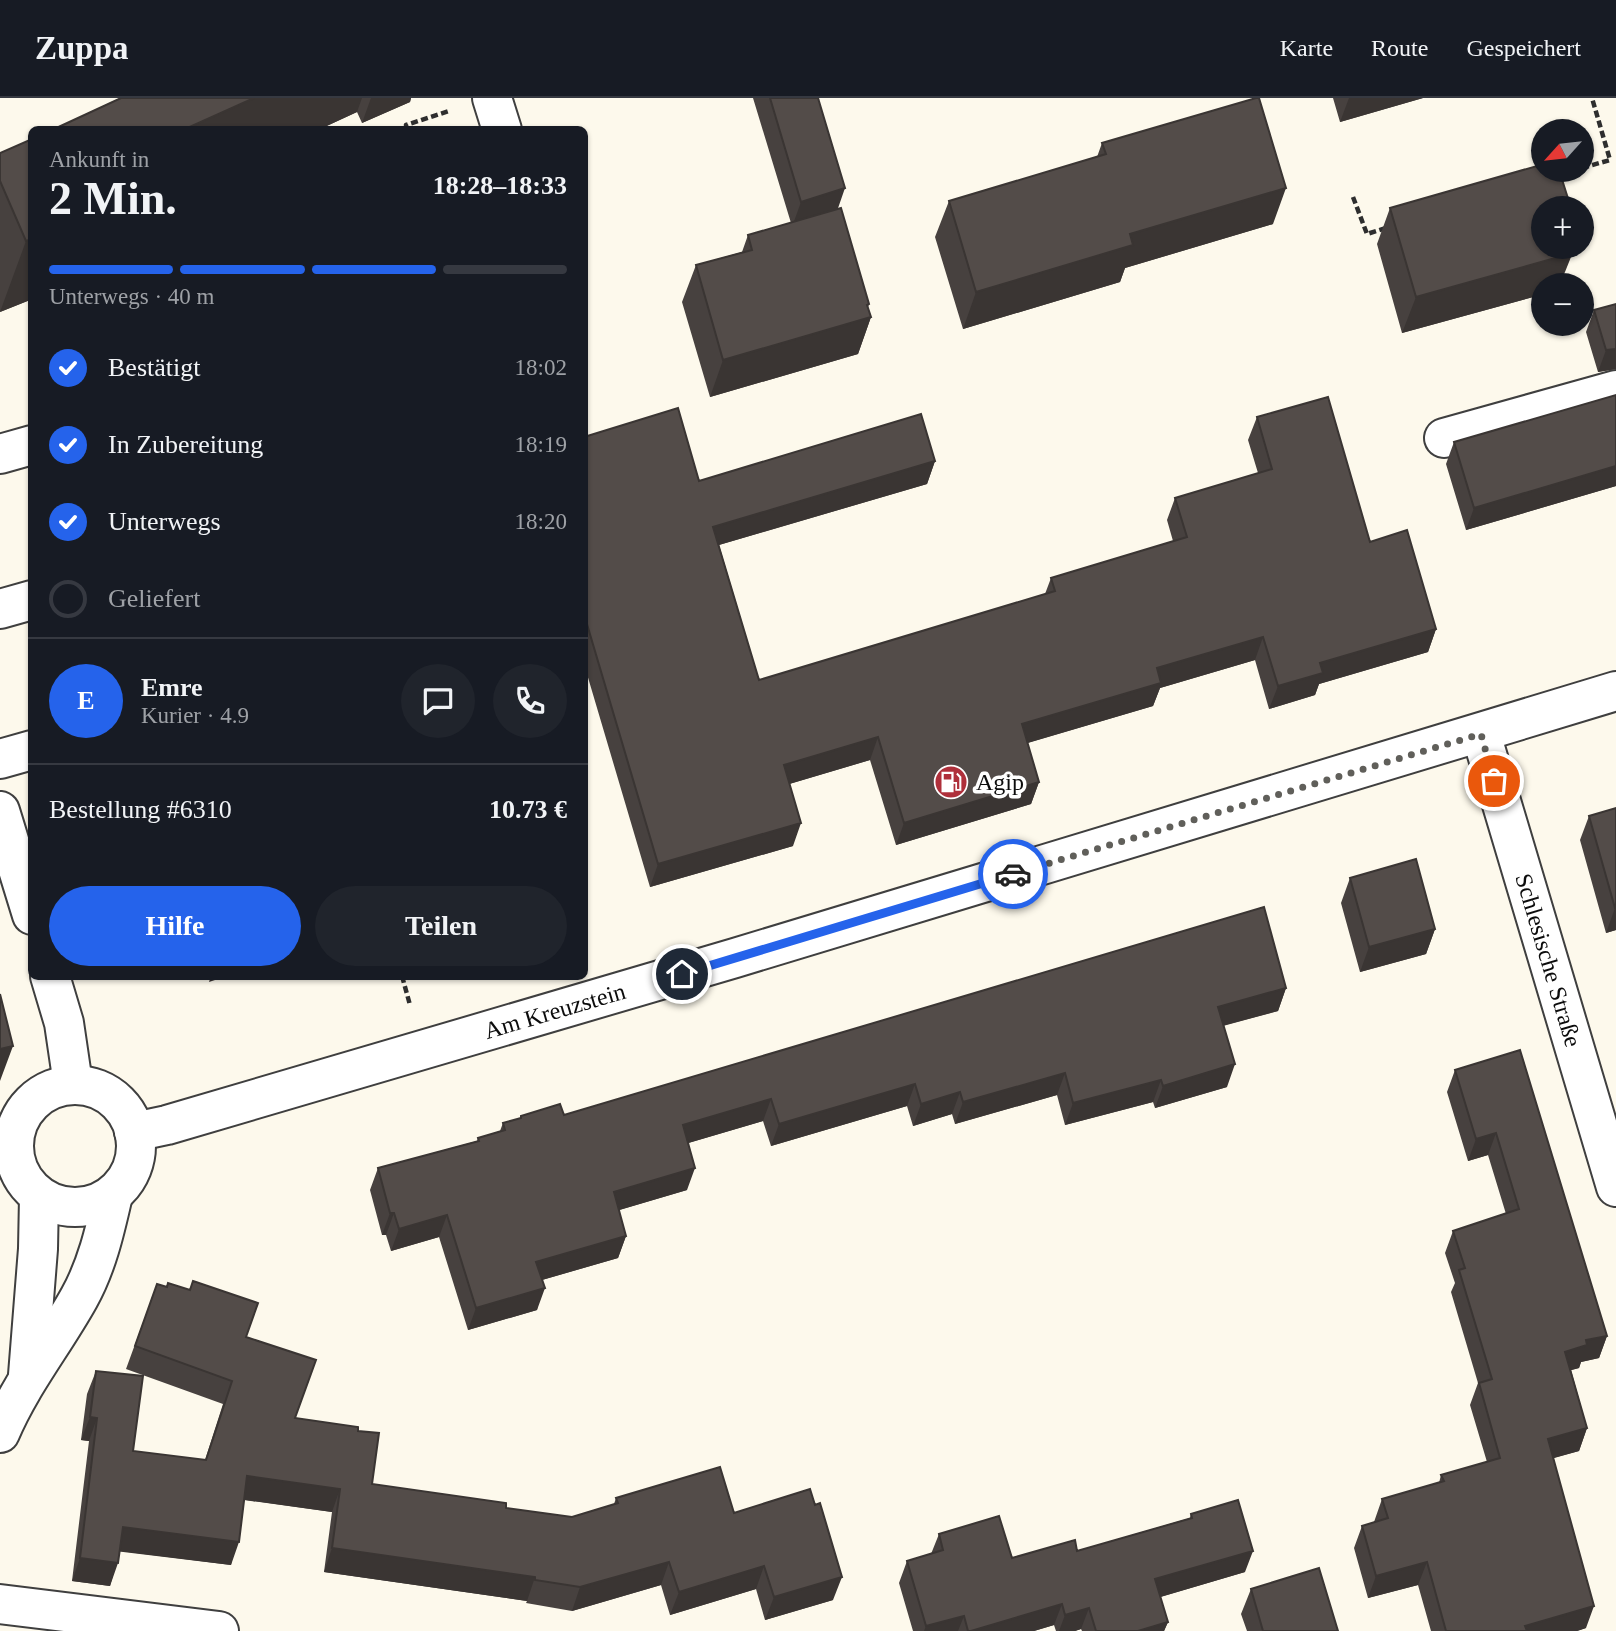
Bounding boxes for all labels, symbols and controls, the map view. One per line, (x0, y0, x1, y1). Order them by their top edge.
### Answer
text: Zuppa (35, 30, 129, 66)
text: Karte (1280, 35, 1333, 61)
text: Route (1371, 35, 1428, 61)
text: Gespeichert (1466, 35, 1581, 61)
north arrow (1531, 119, 1594, 182)
map controls (1531, 119, 1594, 336)
text: Ankunft in (49, 147, 149, 172)
text: 18:28–18:33 (433, 171, 567, 200)
text: 2 Min. (49, 173, 177, 224)
button: + (1531, 196, 1594, 259)
button: − (1531, 273, 1594, 336)
text: Unterwegs · 40 m (49, 284, 214, 309)
icon: check (49, 349, 87, 387)
text: Bestätigt (108, 353, 200, 382)
text: 18:02 (515, 355, 567, 380)
icon: check (49, 426, 87, 464)
text: In Zubereitung (108, 430, 263, 459)
text: 18:19 (515, 432, 567, 457)
icon: check (49, 503, 87, 541)
text: Unterwegs (108, 507, 221, 536)
text: 18:20 (515, 509, 567, 534)
text: Geliefert (108, 584, 200, 613)
button: chat (401, 664, 475, 738)
button: phone (493, 664, 567, 738)
text: Emre (141, 673, 203, 702)
text: E (77, 686, 95, 715)
text: Kurier · 4.9 (141, 703, 249, 728)
pin (1464, 751, 1524, 811)
icon: bag (1475, 762, 1513, 800)
fuel station icon: Agip (932, 763, 970, 801)
place label: Agip (976, 769, 1024, 795)
text: Bestellung #6310 (49, 795, 232, 824)
text: 10.73 € (489, 795, 567, 824)
courier (978, 839, 1048, 909)
icon: car (994, 855, 1032, 893)
street label: Schlesische Straße (1510, 871, 1586, 1050)
button: Hilfe (49, 886, 301, 966)
button: Teilen (315, 886, 567, 966)
pin (652, 944, 712, 1004)
icon: home (663, 955, 701, 993)
street label: Am Kreuzstein (481, 978, 629, 1044)

